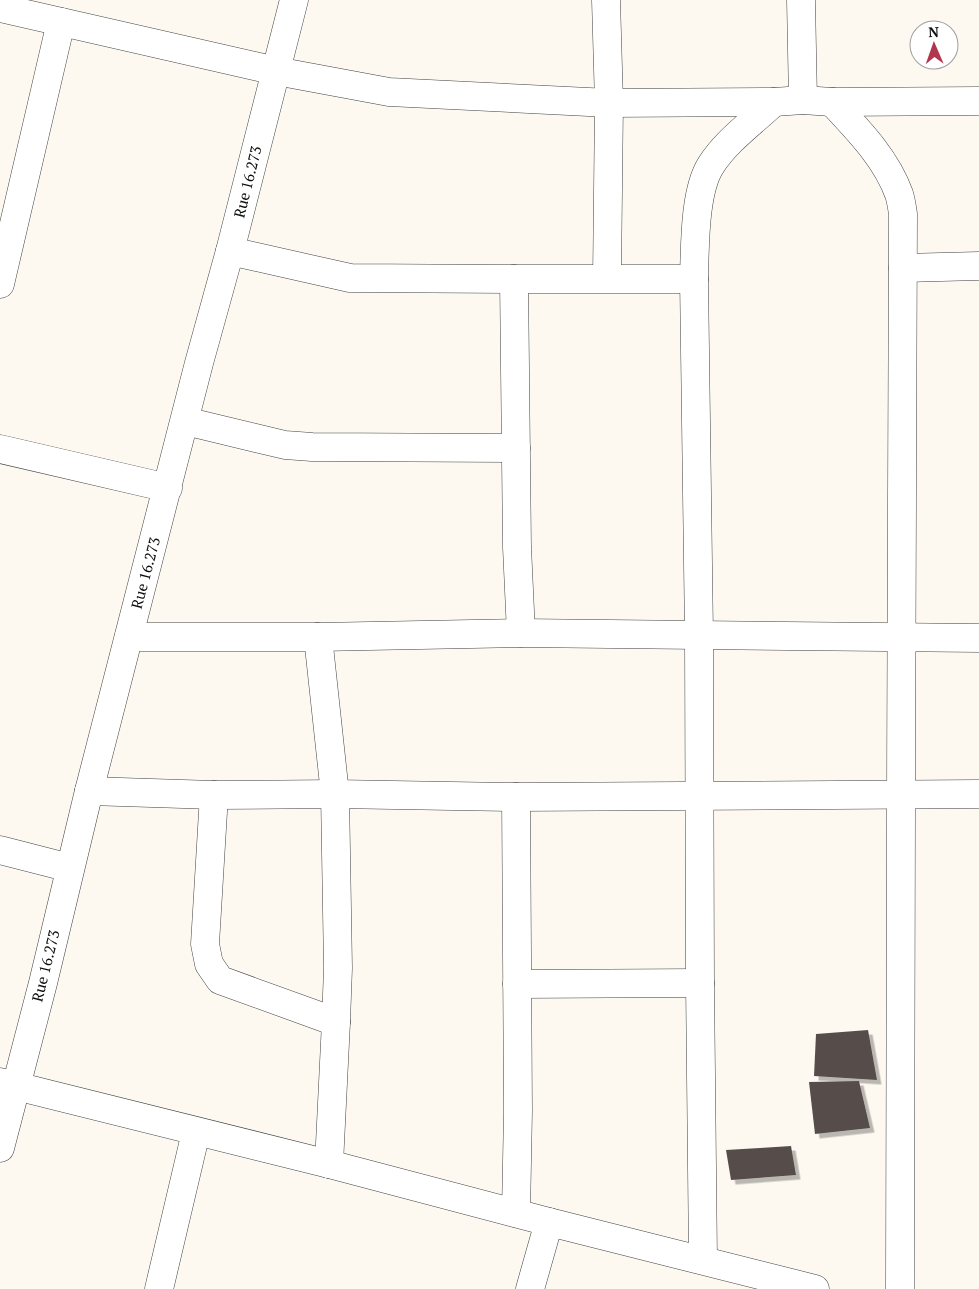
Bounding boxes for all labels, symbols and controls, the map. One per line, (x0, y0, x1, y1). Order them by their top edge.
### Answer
north arrow (909, 20, 959, 70)
text: N (928, 22, 940, 41)
street label: Rue 16.273 (228, 144, 266, 220)
street label: Rue 16.273 (126, 535, 164, 611)
street label: Rue 16.273 (26, 928, 64, 1004)

